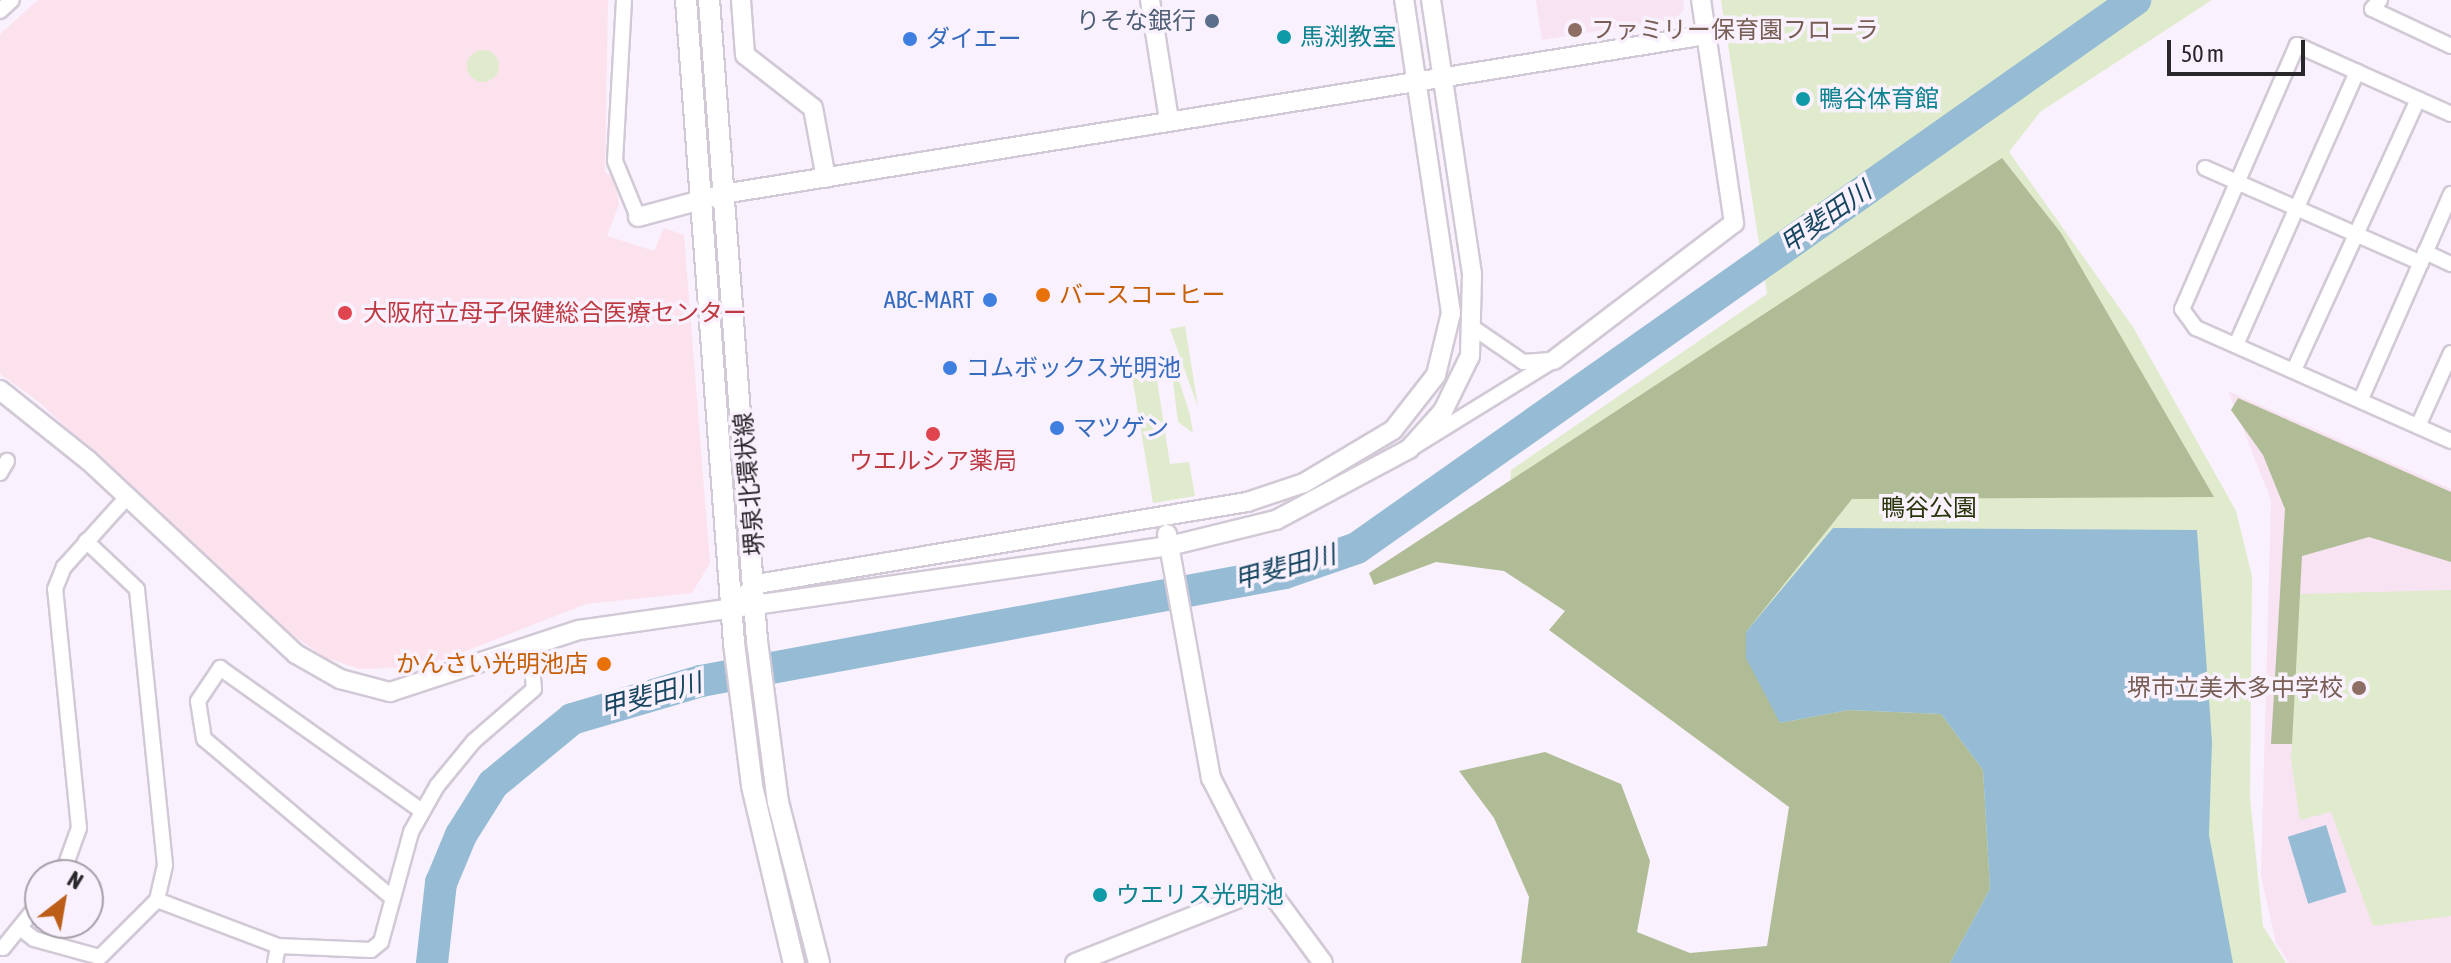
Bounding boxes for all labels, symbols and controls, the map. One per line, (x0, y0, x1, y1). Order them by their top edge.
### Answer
place label: りそな銀行 (1076, 7, 1196, 35)
marker: りそな銀行 (1203, 12, 1221, 30)
place label: ファミリー保育園フローラ (1591, 16, 1879, 44)
marker: ファミリー保育園フローラ (1566, 21, 1584, 39)
place label: 馬渕教室 (1300, 23, 1396, 51)
scale bar (2171, 24, 2309, 74)
place label: ダイエー (926, 25, 1022, 53)
marker: 馬渕教室 (1275, 28, 1293, 46)
marker: ダイエー (901, 30, 919, 48)
text: 50 m (2181, 40, 2224, 67)
place label: 鴨谷体育館 (1819, 85, 1939, 113)
marker: 鴨谷体育館 (1794, 90, 1812, 108)
water label: 甲斐田川 (1774, 175, 1878, 261)
place label: バースコーヒー (1059, 281, 1227, 309)
place label: ABC-MART (884, 286, 974, 314)
marker: バースコーヒー (1034, 286, 1052, 304)
marker: ABC-MART (981, 291, 999, 309)
place label: 大阪府立母子保健総合医療センター (363, 299, 747, 327)
marker: 大阪府立母子保健総合医療センター (334, 302, 356, 324)
place label: コムボックス光明池 (966, 354, 1182, 382)
marker: コムボックス光明池 (941, 359, 959, 377)
street label: 堺泉北環状線 (728, 411, 770, 557)
place label: マツゲン (1073, 414, 1169, 442)
marker: マツゲン (1048, 419, 1066, 437)
marker: ウエルシア薬局 (924, 425, 942, 443)
place label: ウエルシア薬局 (849, 447, 1017, 475)
park label: 鴨谷公園 (1881, 494, 1977, 522)
water label: 甲斐田川 (1231, 539, 1339, 597)
place label: かんさい光明池店 (396, 650, 588, 678)
marker: かんさい光明池店 (595, 655, 613, 673)
water label: 甲斐田川 (597, 667, 705, 725)
place label: 堺市立美木多中学校 (2127, 674, 2343, 702)
marker: 堺市立美木多中学校 (2350, 679, 2368, 697)
north arrow (24, 859, 104, 939)
text: N (63, 866, 88, 895)
place label: ウエリス光明池 (1116, 881, 1284, 909)
marker: ウエリス光明池 (1091, 886, 1109, 904)

